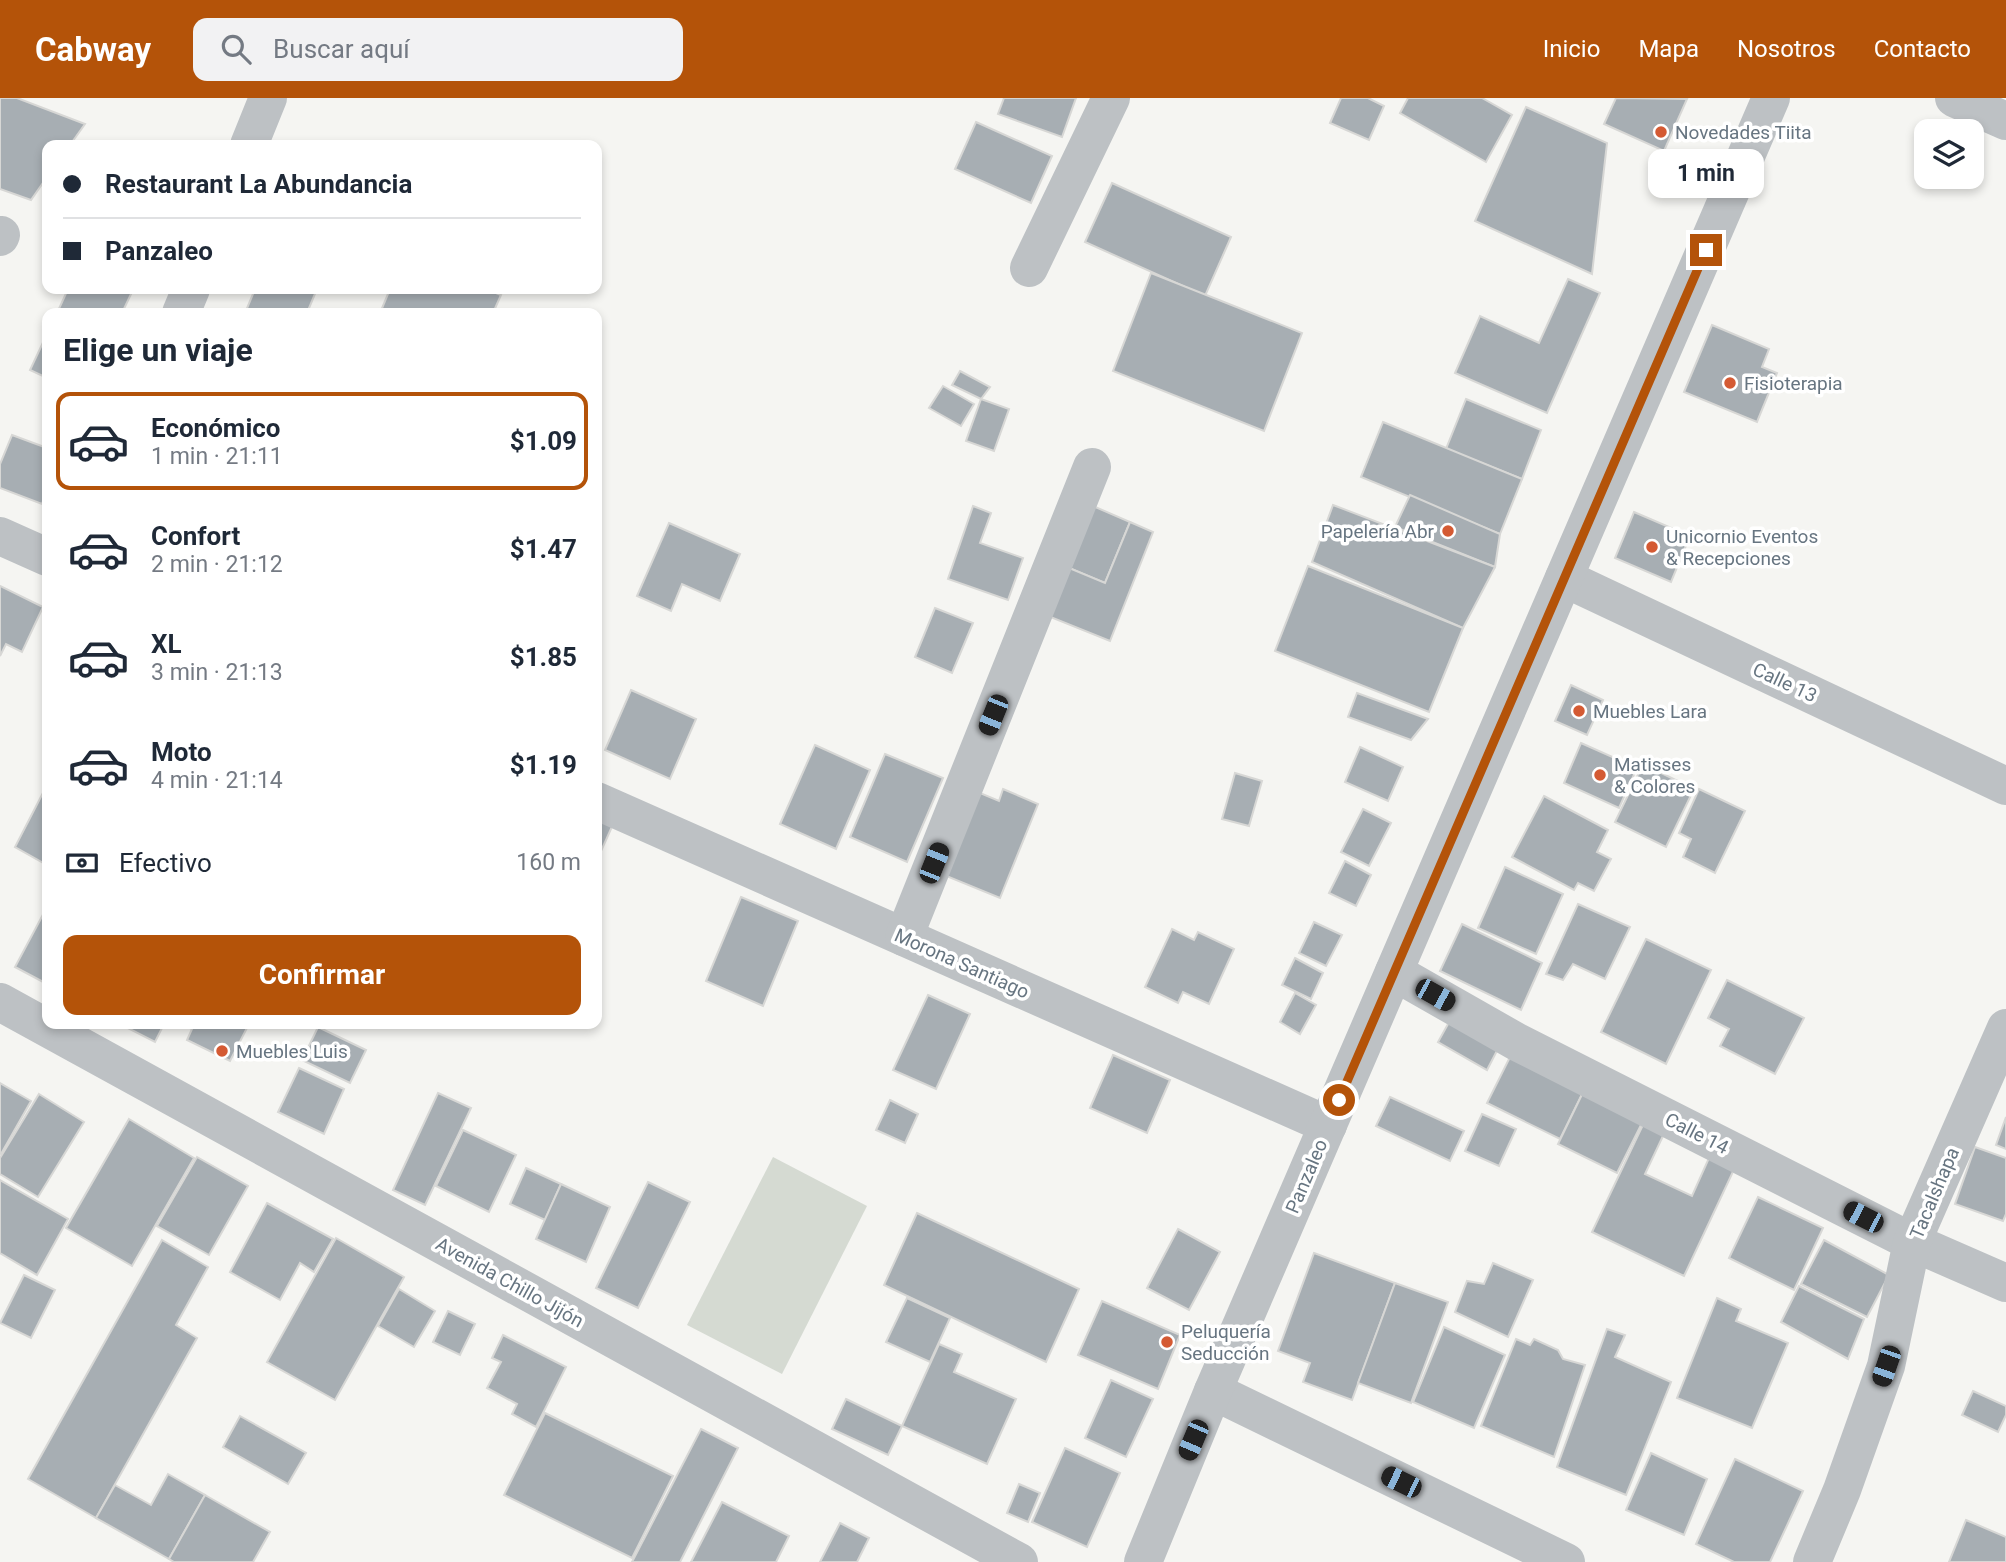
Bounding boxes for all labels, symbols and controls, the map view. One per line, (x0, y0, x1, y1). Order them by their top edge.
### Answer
search box (193, 18, 683, 81)
text: Cabway (35, 30, 151, 69)
icon: search (217, 30, 255, 68)
text: Buscar aquí (273, 34, 410, 64)
text: Inicio (1543, 35, 1600, 63)
text: Mapa (1638, 35, 1699, 63)
text: Nosotros (1737, 35, 1836, 63)
text: Contacto (1874, 35, 1971, 63)
map controls (1914, 119, 1984, 189)
button: layers (1914, 119, 1984, 189)
place label: Novedades Tiita (1675, 121, 1812, 144)
marker: Novedades Tiita (1653, 124, 1669, 140)
callout: 1 min (1648, 149, 1764, 198)
text: 1 min (1677, 160, 1735, 187)
text: Restaurant La Abundancia (105, 169, 412, 199)
route end (1690, 234, 1722, 266)
text: Panzaleo (105, 236, 213, 266)
text: Elige un viaje (63, 331, 253, 369)
place label: Fisioterapia (1744, 372, 1843, 395)
marker: Fisioterapia (1722, 375, 1738, 391)
icon: car (67, 410, 130, 473)
text: Económico (151, 413, 280, 443)
text: $1.09 (510, 426, 577, 456)
text: 1 min · 21:11 (151, 443, 283, 470)
icon: car (67, 518, 130, 581)
place label: Papelería Abr (1321, 520, 1435, 543)
text: Confort (151, 521, 240, 551)
marker: Papelería Abr (1440, 523, 1456, 539)
place label: Unicornio Eventos & Recepciones (1666, 525, 1818, 570)
text: $1.47 (510, 534, 577, 564)
marker: Unicornio Eventos & Recepciones (1644, 539, 1660, 555)
text: 2 min · 21:12 (151, 551, 283, 578)
icon: car (67, 626, 130, 689)
text: XL (151, 629, 182, 659)
text: $1.85 (510, 642, 577, 672)
street label: Calle 13 (1749, 658, 1821, 707)
text: 3 min · 21:13 (151, 659, 283, 686)
car (976, 692, 1011, 738)
place label: Muebles Lara (1593, 700, 1707, 723)
marker: Muebles Lara (1571, 703, 1587, 719)
icon: car (67, 734, 130, 797)
text: Moto (151, 737, 212, 767)
text: $1.19 (510, 750, 577, 780)
place label: Matisses & Colores (1614, 753, 1695, 798)
text: 4 min · 21:14 (151, 767, 283, 794)
marker: Matisses & Colores (1592, 767, 1608, 783)
car (917, 840, 952, 886)
icon: cash (63, 844, 101, 882)
text: Efectivo (119, 848, 212, 878)
text: 160 m (516, 849, 581, 876)
street label: Morona Santiago (891, 923, 1033, 1003)
button: Confirmar (63, 935, 581, 1015)
car (1412, 976, 1459, 1014)
place label: Muebles Luis (236, 1040, 348, 1063)
marker: Muebles Luis (214, 1043, 230, 1059)
route start (1323, 1084, 1355, 1116)
street label: Calle 14 (1661, 1108, 1733, 1159)
street label: Panzaleo (1281, 1136, 1332, 1217)
street label: Tacalshapa (1905, 1144, 1964, 1242)
car (1840, 1198, 1887, 1236)
street label: Avenida Chillo Jijón (432, 1232, 588, 1333)
place label: Peluquería Seducción (1181, 1320, 1271, 1365)
marker: Peluquería Seducción (1159, 1334, 1175, 1350)
car (1870, 1343, 1903, 1389)
car (1176, 1417, 1211, 1463)
car (1378, 1463, 1425, 1501)

